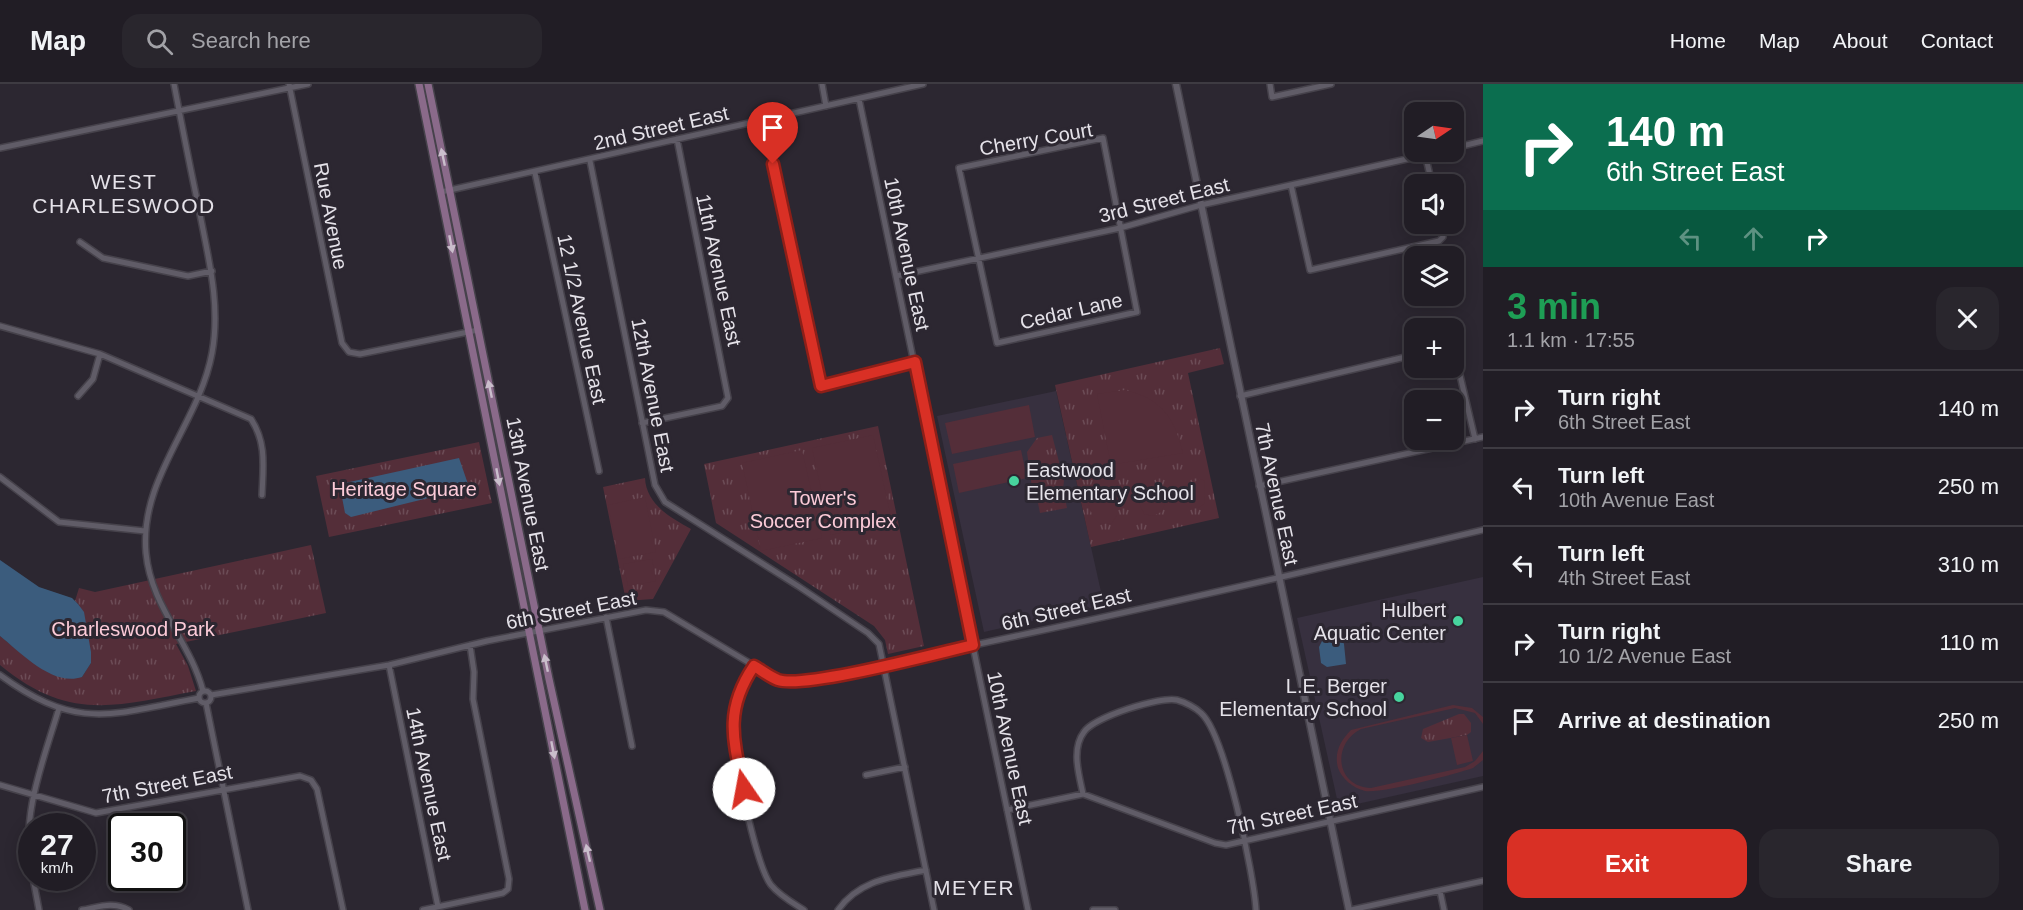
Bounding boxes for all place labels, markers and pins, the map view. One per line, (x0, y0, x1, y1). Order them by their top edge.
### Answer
pin (747, 102, 798, 164)
place label: Eastwood Elementary School (1026, 459, 1194, 504)
marker: Eastwood Elementary School (1007, 474, 1021, 488)
place label: Hulbert Aquatic Center (1314, 599, 1446, 644)
marker: Hulbert Aquatic Center (1451, 614, 1465, 628)
place label: L.E. Berger Elementary School (1219, 675, 1387, 720)
marker: L.E. Berger Elementary School (1392, 690, 1406, 704)

